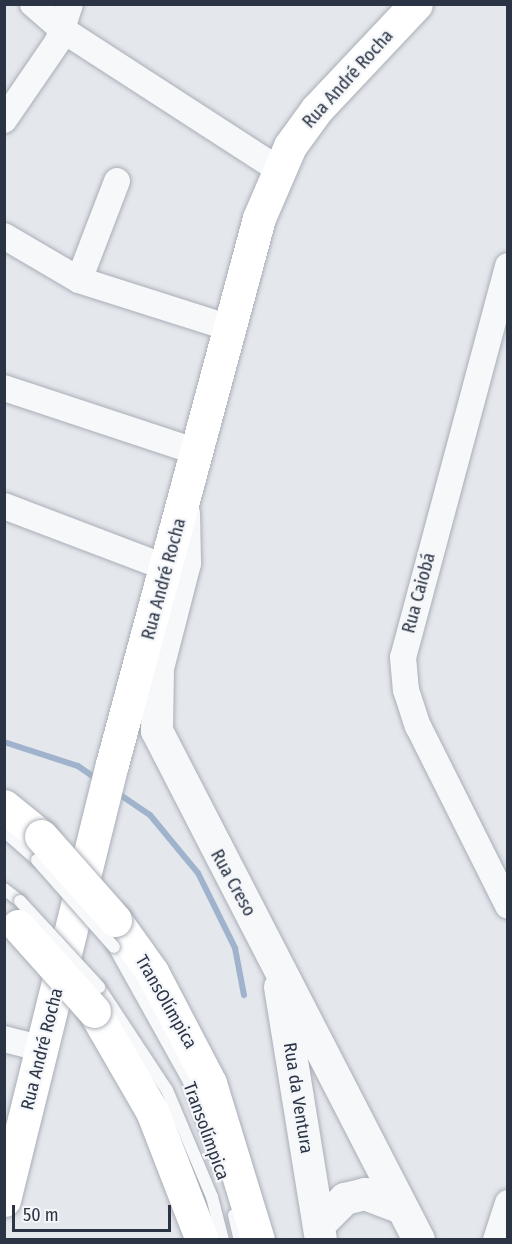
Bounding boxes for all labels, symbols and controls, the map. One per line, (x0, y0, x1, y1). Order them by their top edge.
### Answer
street label: Rua André Rocha (298, 25, 398, 133)
street label: Rua André Rocha (137, 516, 191, 642)
street label: Rua Caiobá (398, 550, 440, 636)
street label: Rua Creso (206, 846, 260, 920)
street label: TransOlímpica (131, 951, 201, 1053)
street label: Rua André Rocha (16, 986, 68, 1112)
street label: Rua da Ventura (279, 1041, 317, 1155)
street label: Transolímpica (178, 1079, 234, 1183)
scale bar (15, 1193, 174, 1231)
text: 50 m (23, 1204, 59, 1226)

